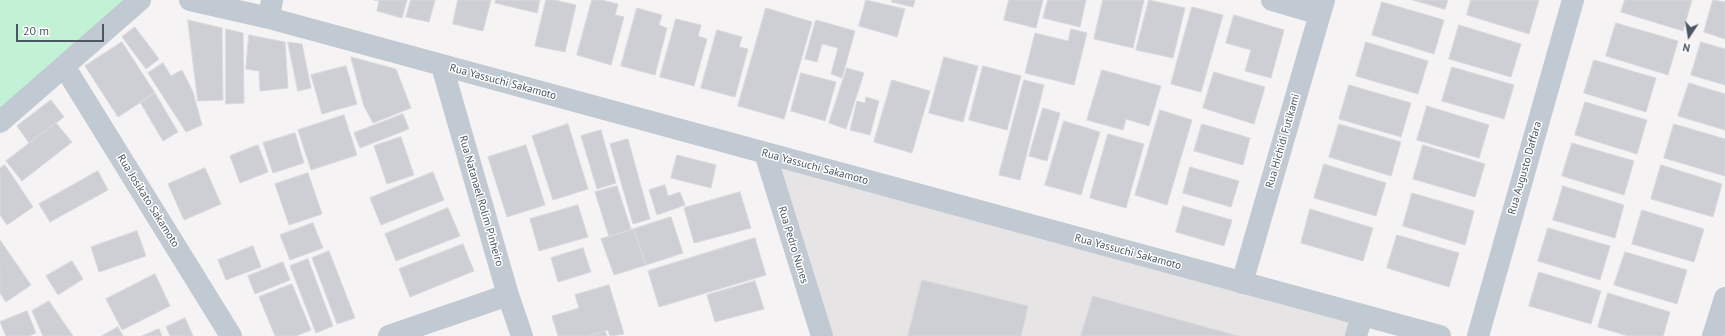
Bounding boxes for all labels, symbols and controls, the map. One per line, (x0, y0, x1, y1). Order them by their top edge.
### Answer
scale bar (18, 16, 106, 42)
north arrow (1669, 16, 1709, 56)
text: 20 m (23, 23, 49, 38)
text: N (1682, 40, 1692, 55)
street label: Rua Yassuchi Sakamoto (448, 61, 558, 103)
street label: Rua Hichidi Futikami (1263, 92, 1303, 190)
street label: Rua Augusto Daffara (1505, 120, 1545, 216)
street label: Rua Natanael Rolim Pinheiro (456, 134, 506, 268)
street label: Rua Yassuchi Sakamoto (760, 146, 870, 188)
street label: Rua Josikato Sakamoto (114, 152, 182, 250)
street label: Rua Pedro Nunes (775, 205, 811, 285)
street label: Rua Yassuchi Sakamoto (1073, 231, 1183, 273)

